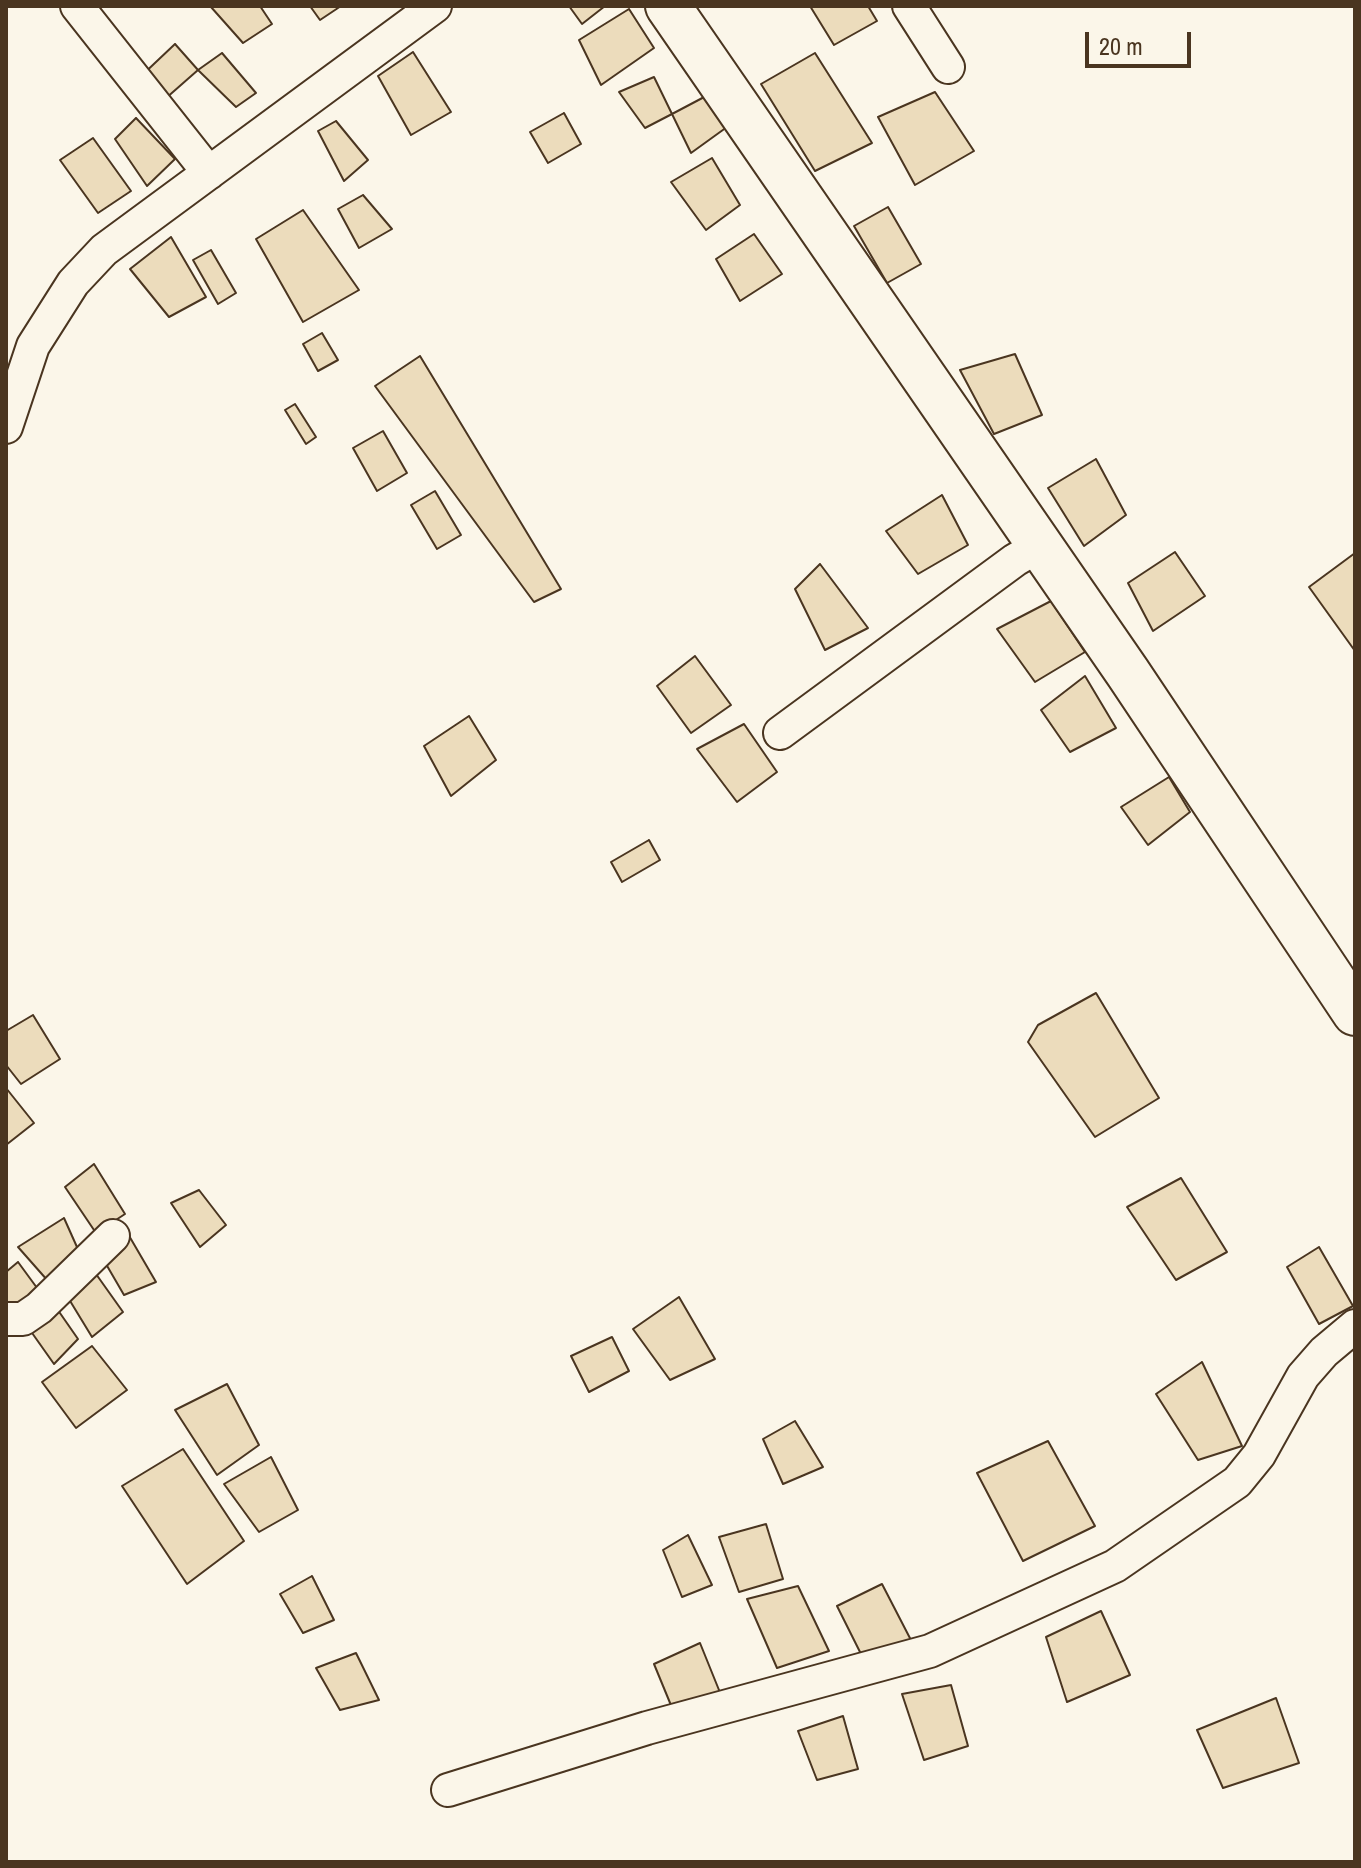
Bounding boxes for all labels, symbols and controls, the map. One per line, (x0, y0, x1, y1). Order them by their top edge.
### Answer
scale bar (1089, 16, 1195, 66)
text: 20 m (1099, 30, 1143, 62)

